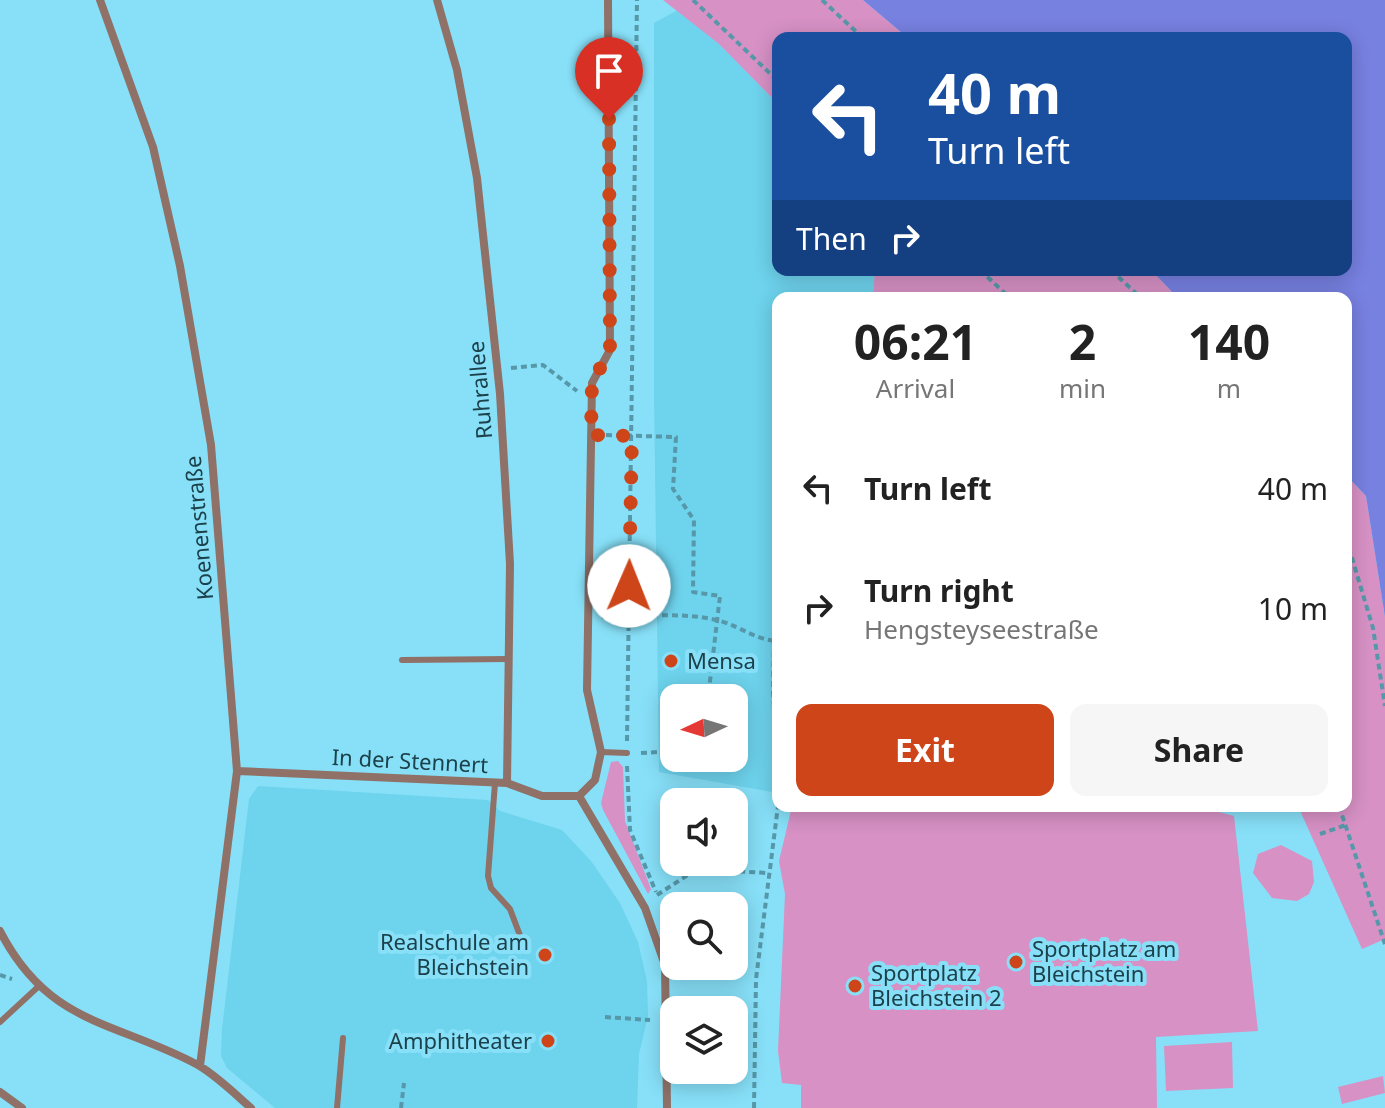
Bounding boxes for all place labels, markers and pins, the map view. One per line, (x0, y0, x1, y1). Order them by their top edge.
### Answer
pin (575, 37, 643, 119)
place label: Mensa (687, 645, 756, 675)
marker: Mensa (662, 652, 680, 670)
place label: Realschule am Bleichstein (380, 926, 529, 981)
place label: Sportplatz am Bleichstein (1032, 933, 1176, 988)
marker: Realschule am Bleichstein (536, 946, 554, 964)
marker: Sportplatz am Bleichstein (1007, 953, 1025, 971)
place label: Sportplatz Bleichstein 2 (871, 957, 1002, 1012)
marker: Sportplatz Bleichstein 2 (846, 977, 864, 995)
place label: Amphitheater (389, 1025, 532, 1055)
marker: Amphitheater (539, 1032, 557, 1050)

